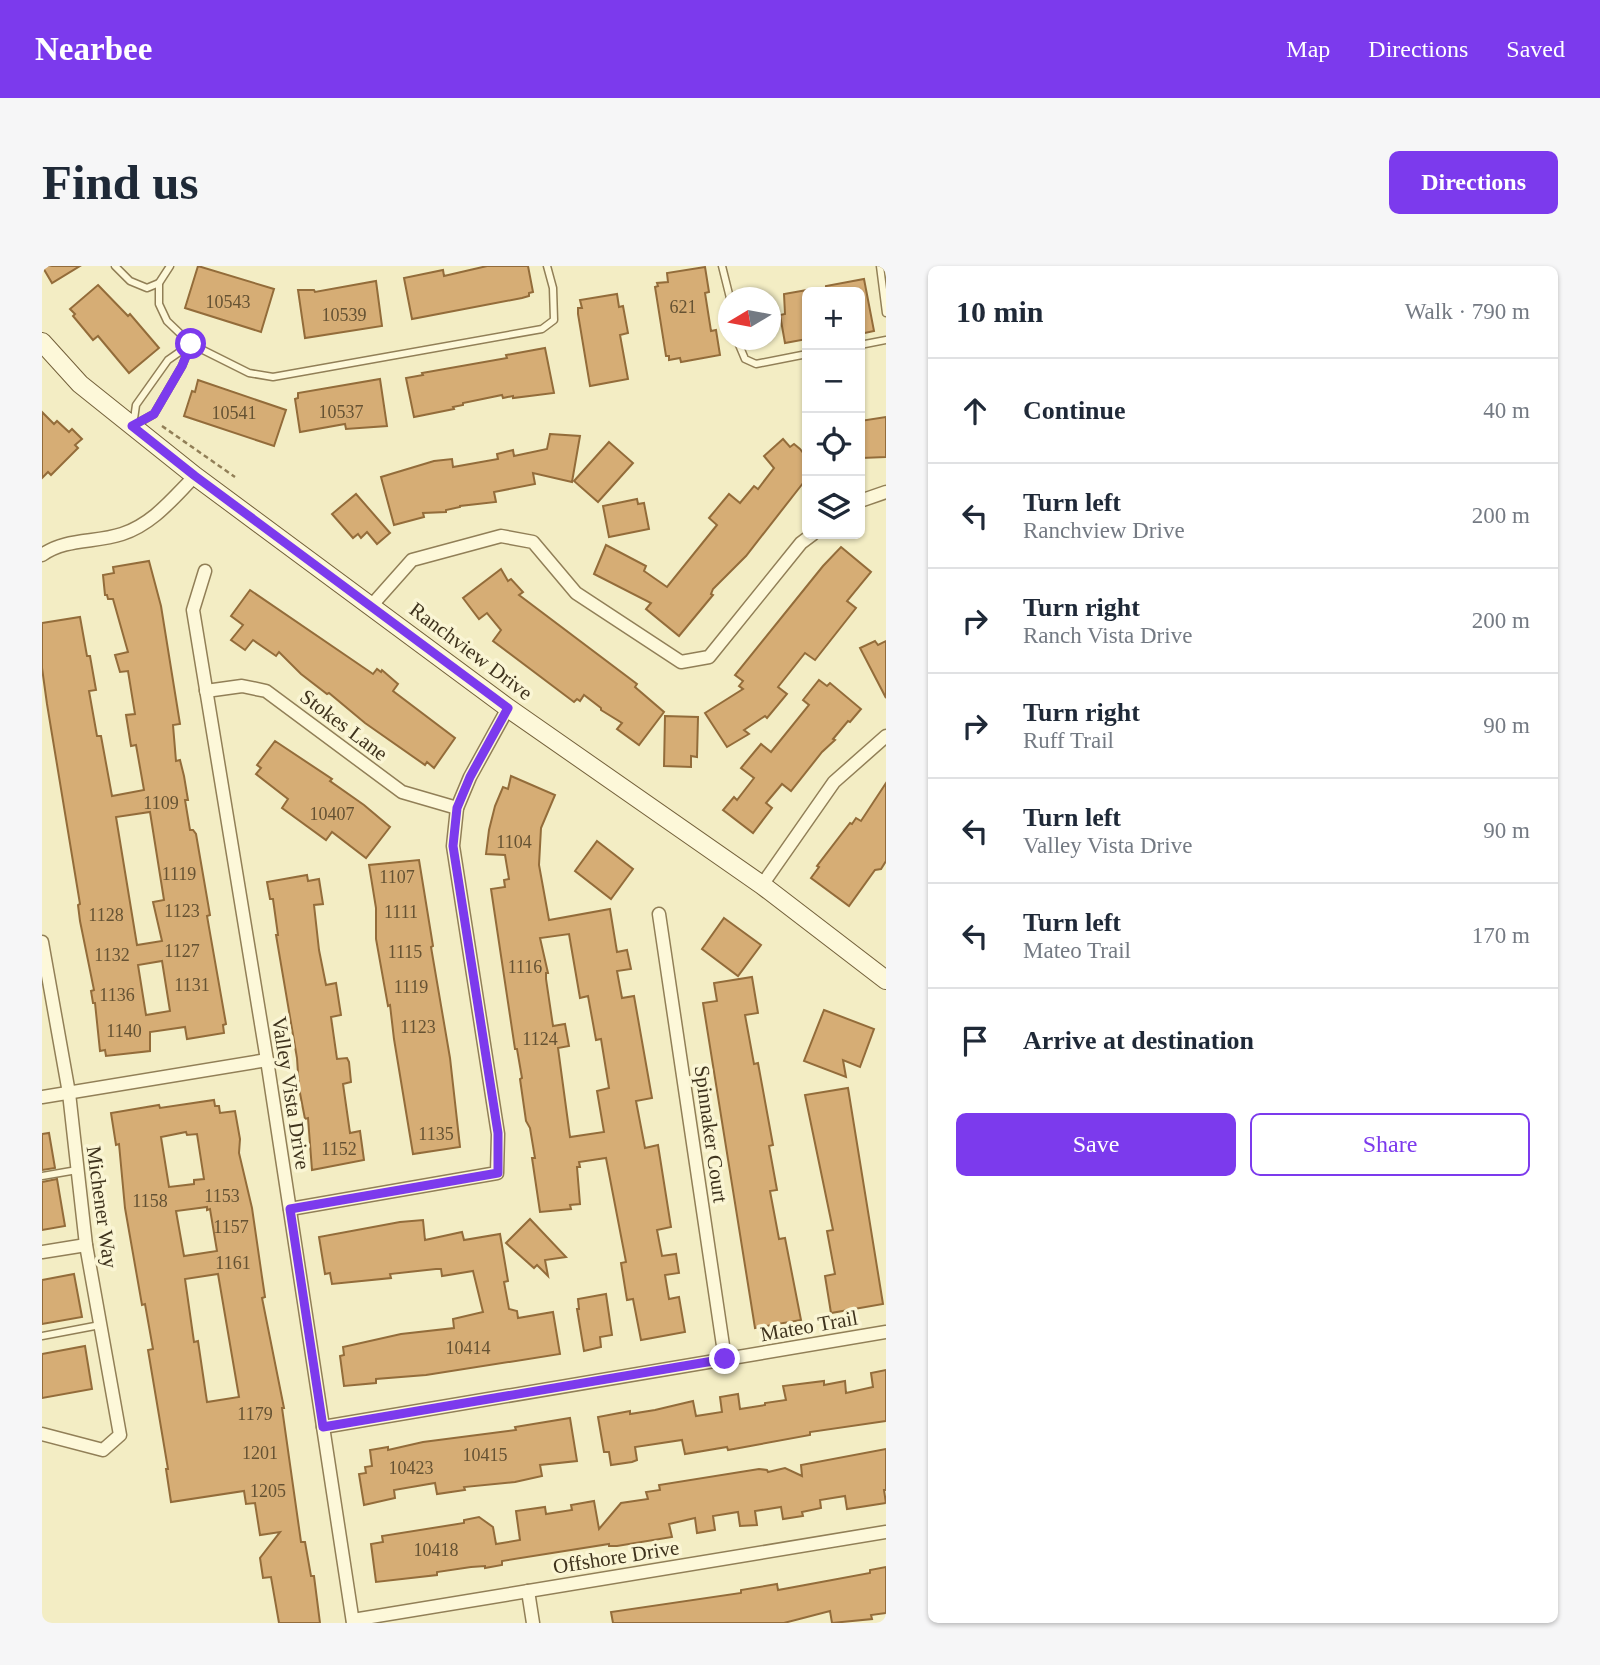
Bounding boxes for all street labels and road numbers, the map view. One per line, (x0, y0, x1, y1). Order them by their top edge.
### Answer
street label: Ranchview Drive (405, 597, 537, 705)
street label: Stokes Lane (296, 684, 392, 766)
street label: Valley Vista Drive (267, 1015, 315, 1171)
street label: Spinnaker Court (689, 1064, 733, 1204)
street label: Michener Way (82, 1144, 123, 1270)
street label: Mateo Trail (758, 1306, 860, 1346)
street label: Offshore Drive (551, 1535, 681, 1579)

